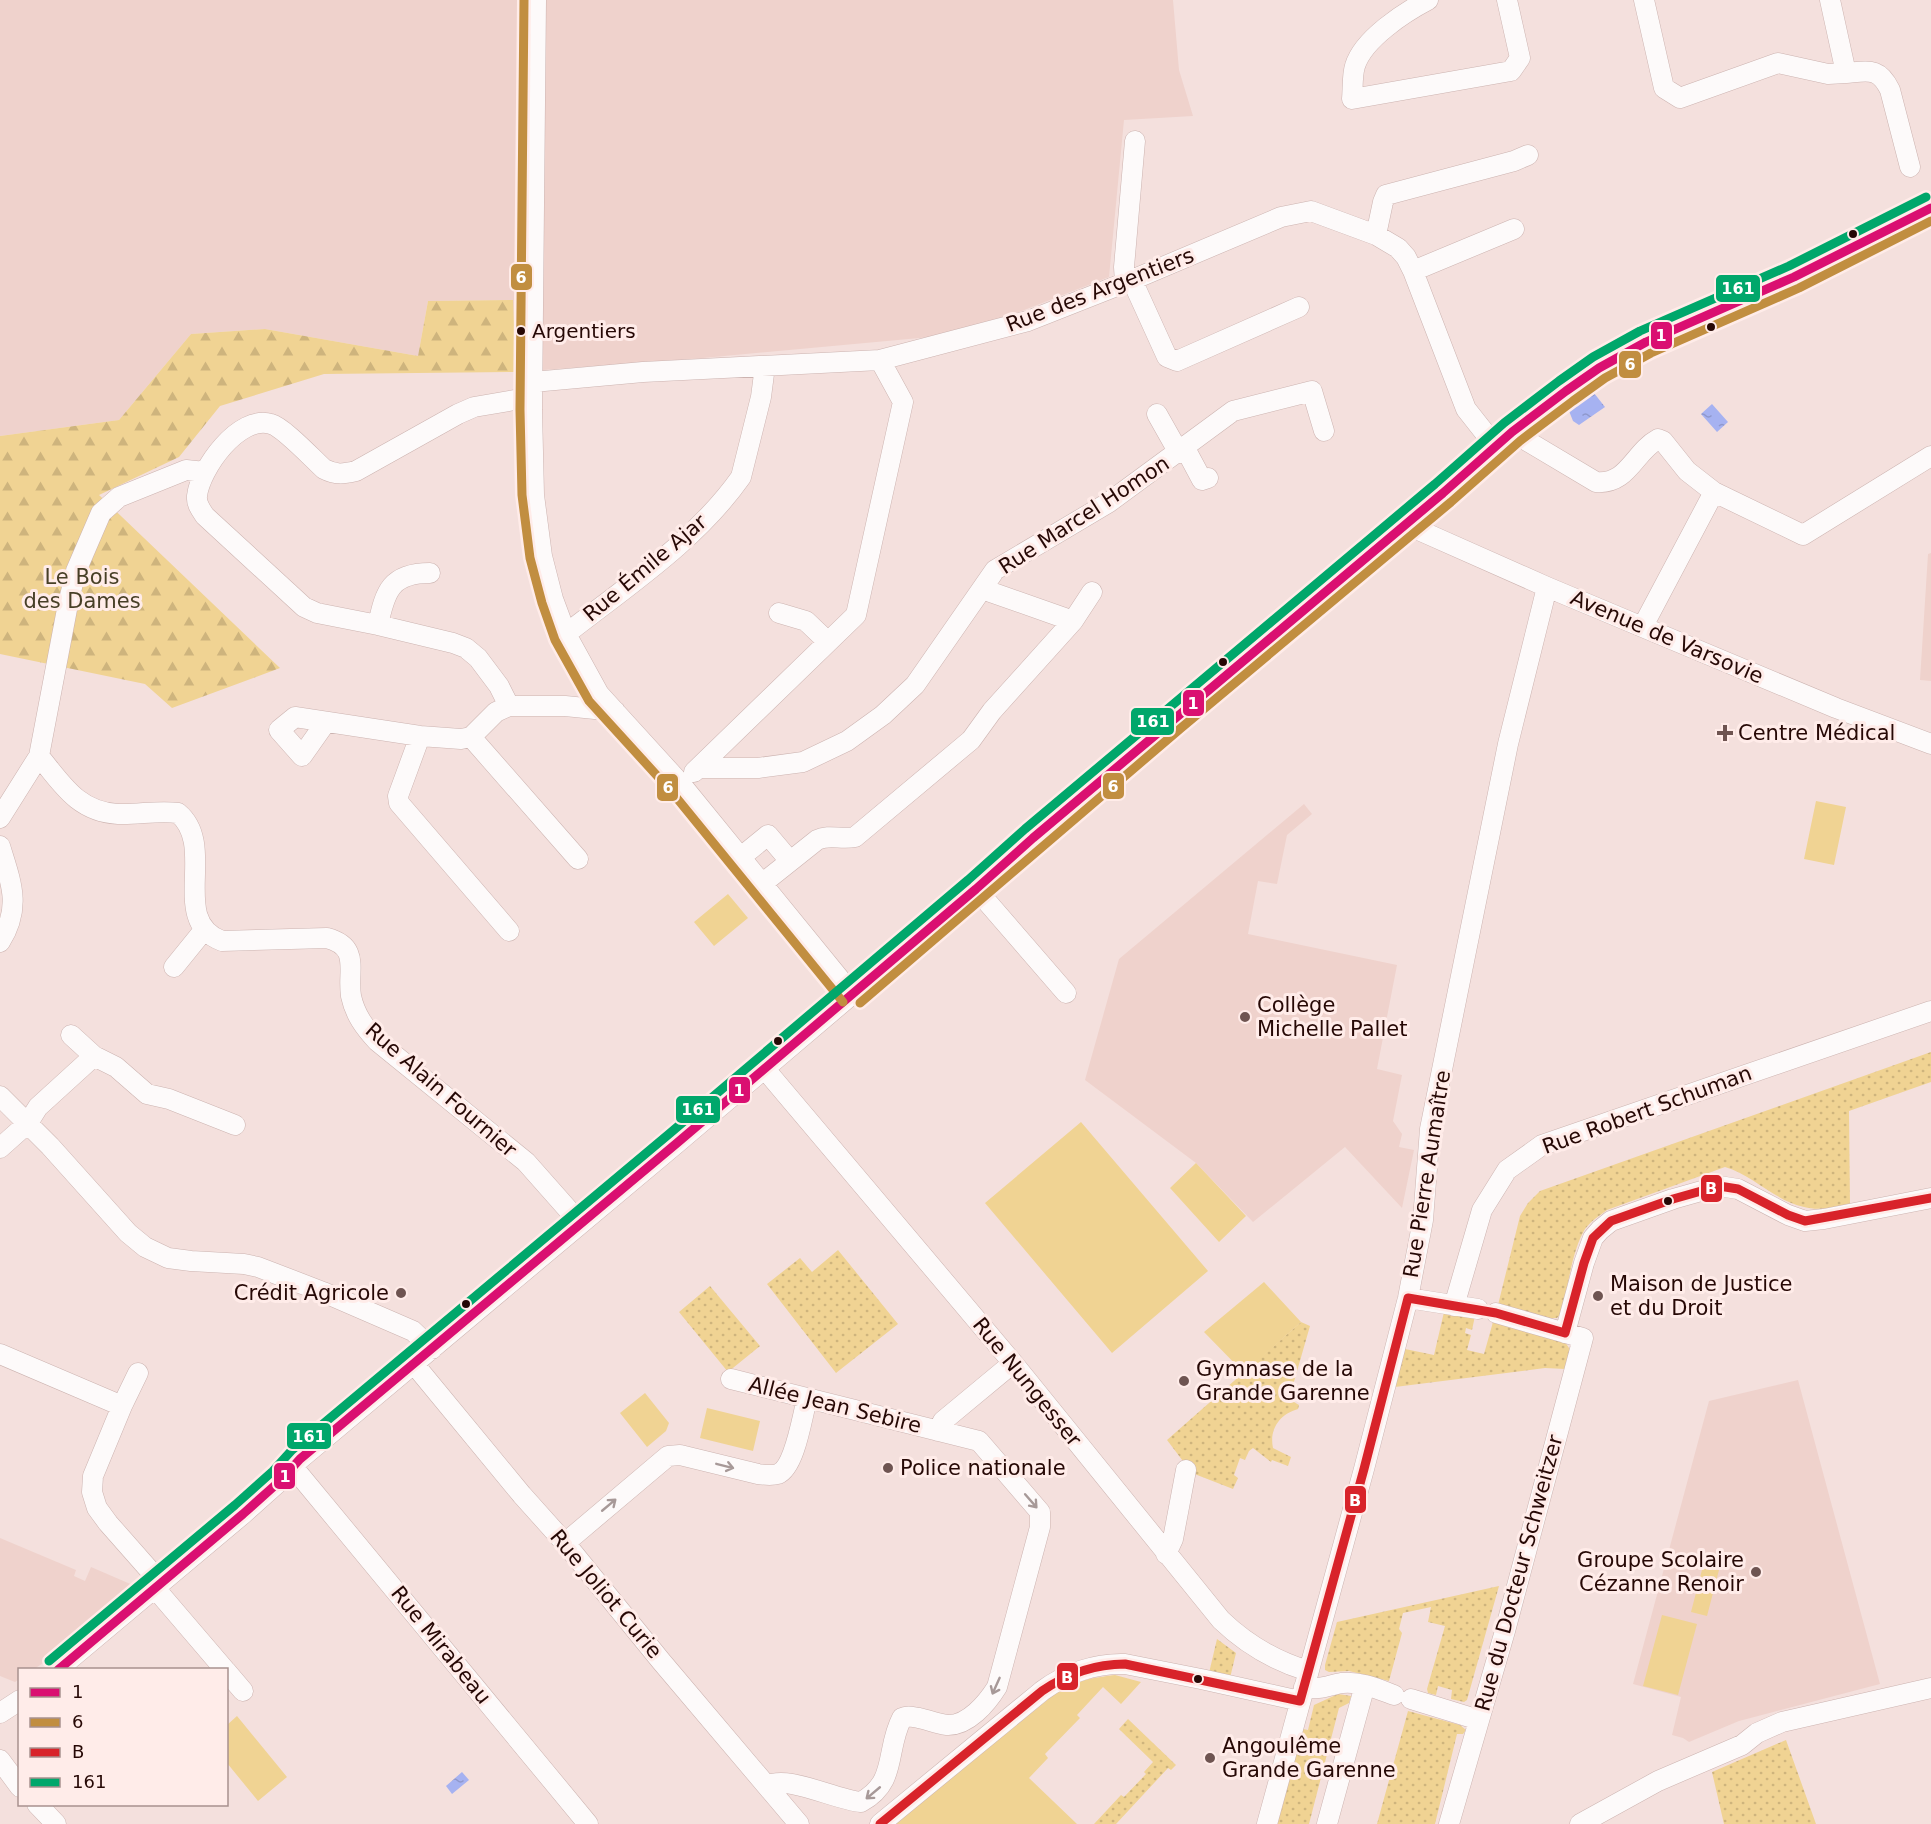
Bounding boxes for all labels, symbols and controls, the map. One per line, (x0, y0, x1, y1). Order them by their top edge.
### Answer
unlabelled marker (1847, 228, 1859, 240)
street label: Rue des Argentiers (1003, 243, 1197, 337)
line badge: 6 (510, 263, 533, 291)
text: 6 (515, 268, 527, 287)
line badge: 161 (1715, 274, 1761, 303)
text: 161 (1721, 279, 1755, 298)
place label: Argentiers (532, 319, 636, 343)
line badge: 1 (1650, 321, 1673, 350)
unlabelled marker (1705, 321, 1717, 333)
marker: Argentiers (515, 325, 527, 337)
text: 1 (1655, 326, 1667, 345)
line badge: 6 (1618, 350, 1642, 379)
text: 6 (1624, 355, 1636, 374)
street label: Rue Marcel Homon (994, 451, 1174, 579)
street label: Rue Émile Ajar (578, 509, 712, 626)
park label: Le Bois des Dames (23, 565, 141, 613)
street label: Avenue de Varsovie (1567, 586, 1767, 688)
unlabelled marker (1217, 656, 1229, 668)
line badge: 1 (1182, 689, 1205, 717)
text: 1 (1187, 694, 1199, 713)
line badge: 161 (1130, 707, 1175, 736)
text: 161 (1136, 712, 1170, 731)
place label: Centre Médical (1738, 721, 1895, 745)
marker: Centre Médical (1716, 724, 1734, 742)
line badge: 6 (1102, 772, 1125, 800)
line badge: 6 (656, 773, 679, 802)
text: 6 (1107, 777, 1119, 796)
text: 6 (662, 778, 674, 797)
place label: Collège Michelle Pallet (1257, 993, 1407, 1041)
marker: Collège Michelle Pallet (1238, 1010, 1252, 1024)
street label: Rue Alain Fournier (361, 1018, 522, 1162)
unlabelled marker (772, 1035, 784, 1047)
street label: Rue Robert Schuman (1539, 1061, 1755, 1159)
street label: Rue Pierre Aumaître (1399, 1069, 1455, 1279)
line badge: 1 (728, 1076, 751, 1104)
text: 1 (733, 1081, 745, 1100)
line badge: 161 (675, 1095, 721, 1124)
text: 161 (681, 1100, 715, 1119)
line badge: B (1700, 1174, 1723, 1203)
text: B (1705, 1179, 1717, 1198)
unlabelled marker (1662, 1195, 1674, 1207)
place label: Maison de Justice et du Droit (1610, 1272, 1793, 1320)
place label: Crédit Agricole (234, 1281, 389, 1305)
marker: Crédit Agricole (394, 1286, 408, 1300)
marker: Maison de Justice et du Droit (1591, 1289, 1605, 1303)
unlabelled marker (460, 1298, 472, 1310)
street label: Rue Nungesser (968, 1313, 1086, 1451)
place label: Gymnase de la Grande Garenne (1196, 1357, 1370, 1405)
street label: Allée Jean Sebire (746, 1372, 924, 1438)
marker: Gymnase de la Grande Garenne (1177, 1374, 1191, 1388)
line badge: 161 (286, 1422, 332, 1450)
text: 161 (292, 1427, 326, 1446)
street label: Rue du Docteur Schweitzer (1471, 1432, 1568, 1714)
place label: Police nationale (900, 1456, 1066, 1480)
one-way arrow (715, 1460, 734, 1472)
marker: Police nationale (881, 1461, 895, 1475)
line badge: 1 (273, 1462, 296, 1490)
text: 1 (279, 1467, 291, 1486)
line badge: B (1344, 1485, 1367, 1514)
text: B (1349, 1491, 1361, 1510)
one-way arrow (1024, 1493, 1038, 1508)
one-way arrow (601, 1499, 617, 1512)
street label: Rue Joliot Curie (545, 1525, 667, 1663)
place label: Groupe Scolaire Cézanne Renoir (1577, 1548, 1744, 1596)
marker: Groupe Scolaire Cézanne Renoir (1749, 1565, 1763, 1579)
street label: Rue Mirabeau (386, 1581, 496, 1709)
line badge: B (1056, 1662, 1079, 1691)
legend (18, 1668, 228, 1806)
text: B (1061, 1668, 1073, 1687)
unlabelled marker (1192, 1673, 1204, 1685)
one-way arrow (990, 1676, 1001, 1694)
text: 1 (72, 1681, 83, 1702)
text: 6 (72, 1711, 83, 1732)
place label: Angoulême Grande Garenne (1222, 1734, 1396, 1782)
text: B (72, 1741, 84, 1762)
marker: Angoulême Grande Garenne (1203, 1751, 1217, 1765)
text: 161 (72, 1771, 106, 1792)
one-way arrow (866, 1786, 881, 1800)

